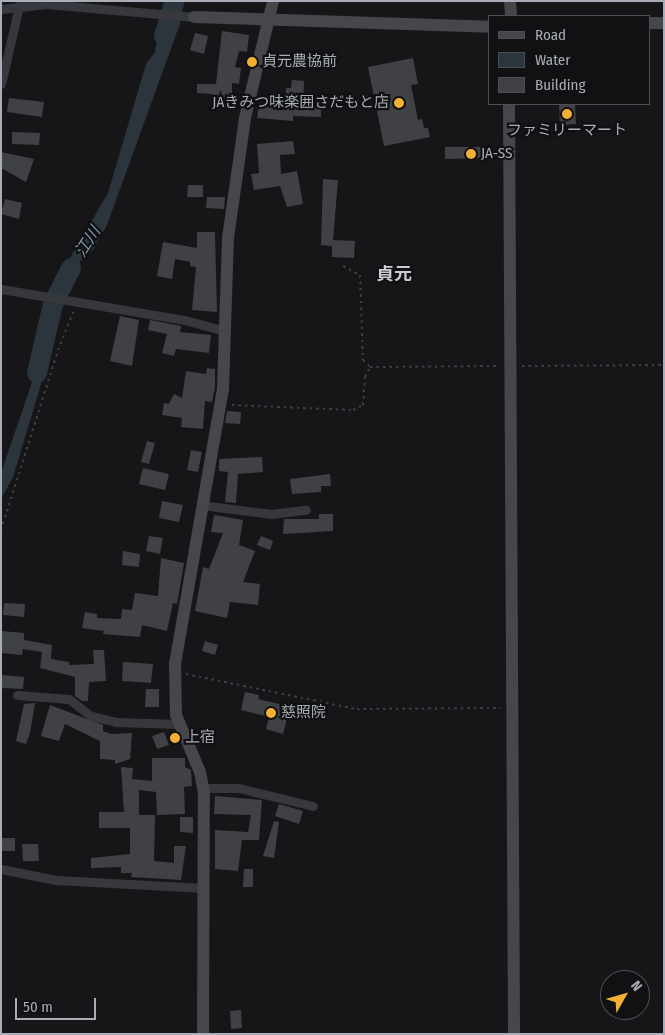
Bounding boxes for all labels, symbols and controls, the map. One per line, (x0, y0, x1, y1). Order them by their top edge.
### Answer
legend (488, 15, 650, 105)
text: Road (535, 26, 566, 44)
text: Water (535, 51, 570, 69)
place label: 貞元農協前 (262, 53, 337, 71)
marker: 貞元農協前 (246, 56, 258, 68)
text: Building (535, 76, 586, 94)
place label: JAきみつ味楽囲さだもと店 (212, 94, 389, 112)
marker: JAきみつ味楽囲さだもと店 (393, 97, 405, 109)
marker: ファミリーマート (561, 108, 573, 120)
place label: ファミリーマート (507, 122, 627, 140)
place label: JA-SS (481, 145, 512, 163)
marker: JA-SS (465, 148, 477, 160)
water label: 江川 (71, 223, 105, 261)
district label: 貞元 (376, 263, 412, 285)
place label: 慈照院 (281, 704, 326, 722)
marker: 慈照院 (265, 707, 277, 719)
place label: 上宿 (185, 729, 215, 747)
marker: 上宿 (169, 732, 181, 744)
north arrow (600, 970, 650, 1020)
text: N (627, 978, 646, 995)
scale bar (18, 988, 99, 1020)
text: 50 m (23, 998, 53, 1016)

